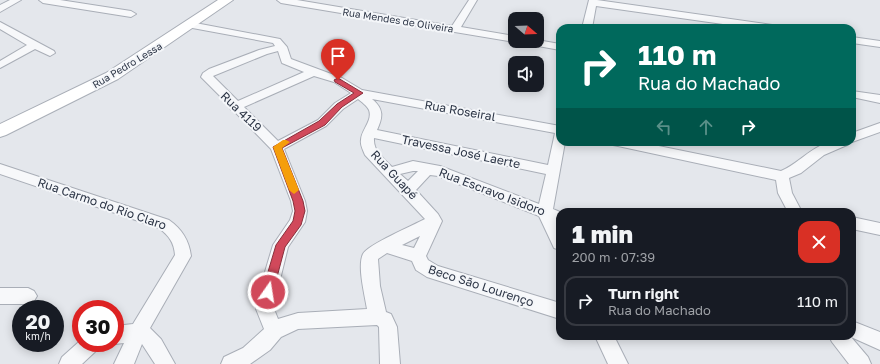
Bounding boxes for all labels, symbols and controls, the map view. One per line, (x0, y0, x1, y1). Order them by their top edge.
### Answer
street label: Rua Mendes de Oliveira (342, 5, 454, 35)
north arrow (508, 12, 544, 48)
map controls (508, 12, 544, 92)
text: 110 m (638, 38, 717, 71)
street label: Rua Pedro Lessa (90, 39, 164, 91)
pin (321, 39, 355, 80)
icon: right (572, 40, 624, 92)
icon: arrive (327, 45, 349, 67)
button: sound (508, 56, 544, 92)
text: Rua do Machado (638, 72, 780, 94)
street label: Rua 4119 (218, 88, 265, 135)
street label: Rua Roseiral (423, 97, 497, 124)
icon: left (653, 116, 675, 138)
icon: ahead (695, 116, 717, 138)
icon: right (737, 116, 759, 138)
street label: Travessa José Laerte (400, 132, 522, 171)
street label: Rua Guapé (368, 147, 421, 202)
street label: Rua Escravo Isidoro (437, 164, 547, 219)
street label: Rua Carmo do Rio Claro (36, 174, 168, 233)
text: 1 min (572, 219, 633, 248)
button: close (798, 221, 840, 263)
text: 200 m · 07:39 (572, 249, 655, 265)
street label: Beco São Lourenço (426, 261, 536, 310)
position arrow (247, 271, 289, 313)
text: Turn right (608, 284, 679, 302)
icon: right (574, 290, 596, 312)
text: 110 m (797, 292, 838, 310)
speed limit sign: 30 (72, 300, 124, 352)
text: Rua do Machado (608, 302, 711, 318)
text: 20 (25, 309, 51, 333)
text: km/h (25, 330, 51, 342)

